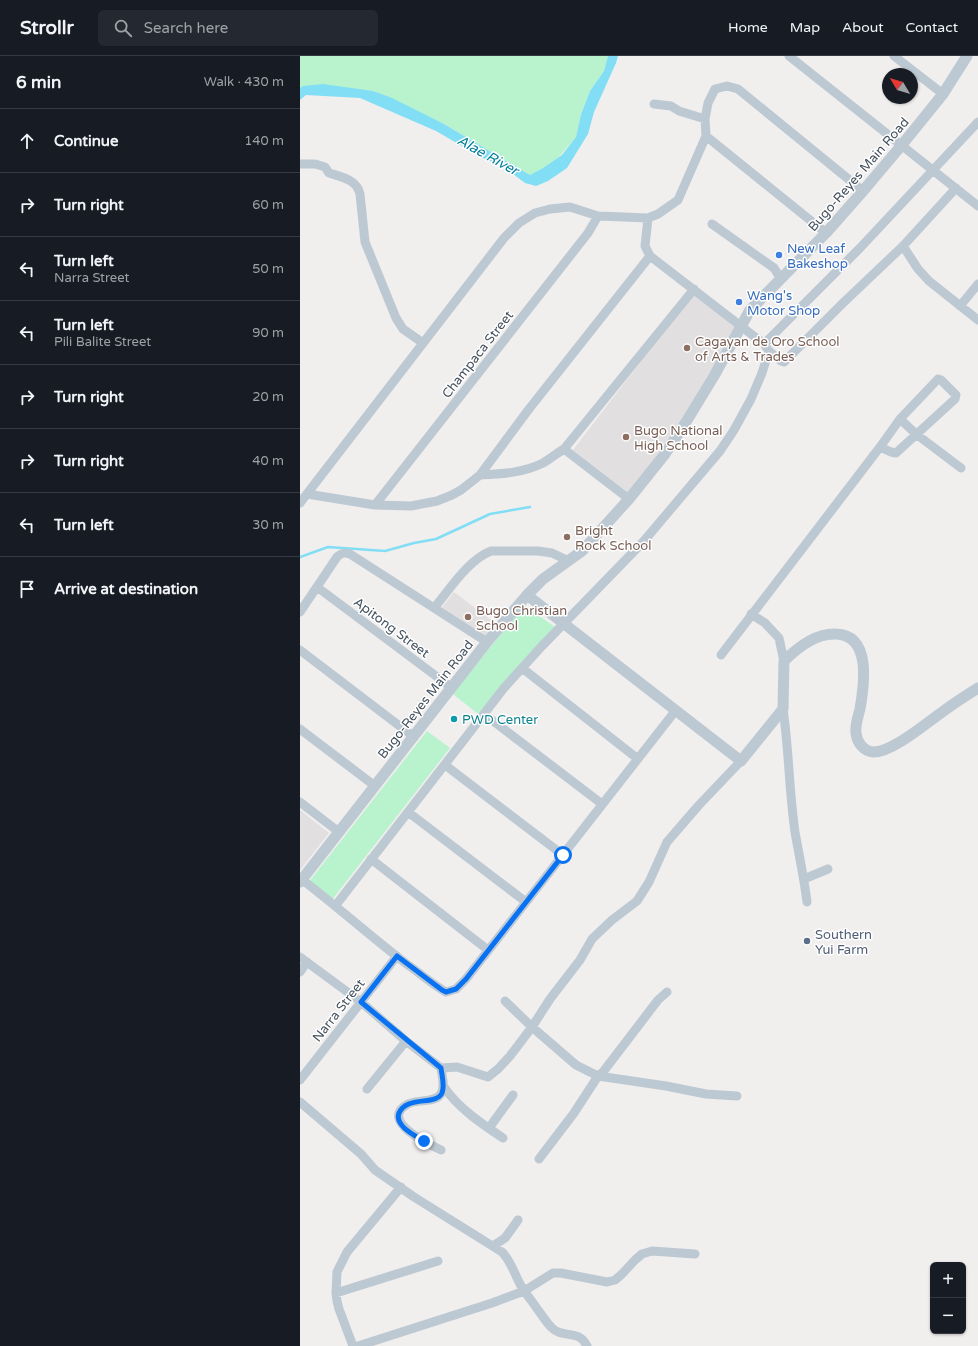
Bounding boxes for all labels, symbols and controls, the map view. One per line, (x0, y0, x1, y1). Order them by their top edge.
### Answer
search box (98, 10, 378, 46)
text: Strollr (20, 17, 74, 39)
icon: search (112, 17, 134, 39)
text: Search here (144, 19, 228, 37)
text: Home (728, 19, 768, 36)
text: Map (790, 19, 820, 36)
text: About (842, 19, 884, 36)
text: Contact (906, 19, 958, 36)
north arrow (882, 68, 918, 104)
text: 6 min (16, 72, 61, 93)
text: Walk · 430 m (204, 74, 284, 90)
street label: Bugo-Reyes Main Road (805, 114, 913, 235)
icon: ahead (16, 130, 38, 152)
text: Continue (54, 132, 118, 150)
water label: Alae River (454, 132, 523, 180)
text: 140 m (244, 133, 284, 149)
icon: right (16, 194, 38, 216)
text: Turn right (54, 196, 124, 214)
text: 60 m (252, 197, 284, 213)
place label: New Leaf Bakeshop (787, 241, 848, 272)
marker: New Leaf Bakeshop (774, 250, 784, 260)
text: Turn left (54, 252, 114, 270)
icon: left (16, 258, 38, 280)
text: 50 m (252, 261, 284, 277)
text: Narra Street (54, 270, 130, 286)
place label: Wang's Motor Shop (747, 288, 820, 319)
marker: Wang's Motor Shop (734, 297, 744, 307)
street label: Champaca Street (439, 308, 517, 401)
text: Turn left (54, 316, 114, 334)
icon: left (16, 322, 38, 344)
text: 90 m (252, 325, 284, 341)
text: Pili Balite Street (54, 334, 151, 350)
place label: Cagayan de Oro School of Arts & Trades (695, 334, 840, 365)
marker: Cagayan de Oro School of Arts & Trades (682, 343, 692, 353)
icon: right (16, 386, 38, 408)
text: Turn right (54, 388, 124, 406)
text: 20 m (252, 389, 284, 405)
place label: Bugo National High School (634, 423, 722, 454)
marker: Bugo National High School (621, 432, 631, 442)
icon: right (16, 450, 38, 472)
text: Turn right (54, 452, 124, 470)
text: 40 m (252, 453, 284, 469)
icon: left (16, 514, 38, 536)
text: Turn left (54, 516, 114, 534)
text: 30 m (252, 517, 284, 533)
place label: Bright Rock School (575, 523, 651, 554)
marker: Bright Rock School (562, 532, 572, 542)
icon: arrive (16, 578, 38, 600)
text: Arrive at destination (54, 580, 198, 598)
street label: Apitong Street (350, 594, 432, 661)
place label: Bugo Christian School (476, 603, 567, 634)
marker: Bugo Christian School (463, 612, 473, 622)
street label: Bugo-Reyes Main Road (375, 637, 477, 762)
place label: PWD Center (462, 712, 538, 728)
marker: PWD Center (449, 714, 459, 724)
route start (554, 846, 572, 864)
place label: Southern Yui Farm (815, 927, 872, 958)
marker: Southern Yui Farm (802, 936, 812, 946)
street label: Narra Street (309, 976, 368, 1045)
route end (415, 1132, 433, 1150)
map controls (930, 1262, 966, 1334)
button: + (930, 1262, 966, 1298)
button: − (930, 1298, 966, 1334)

